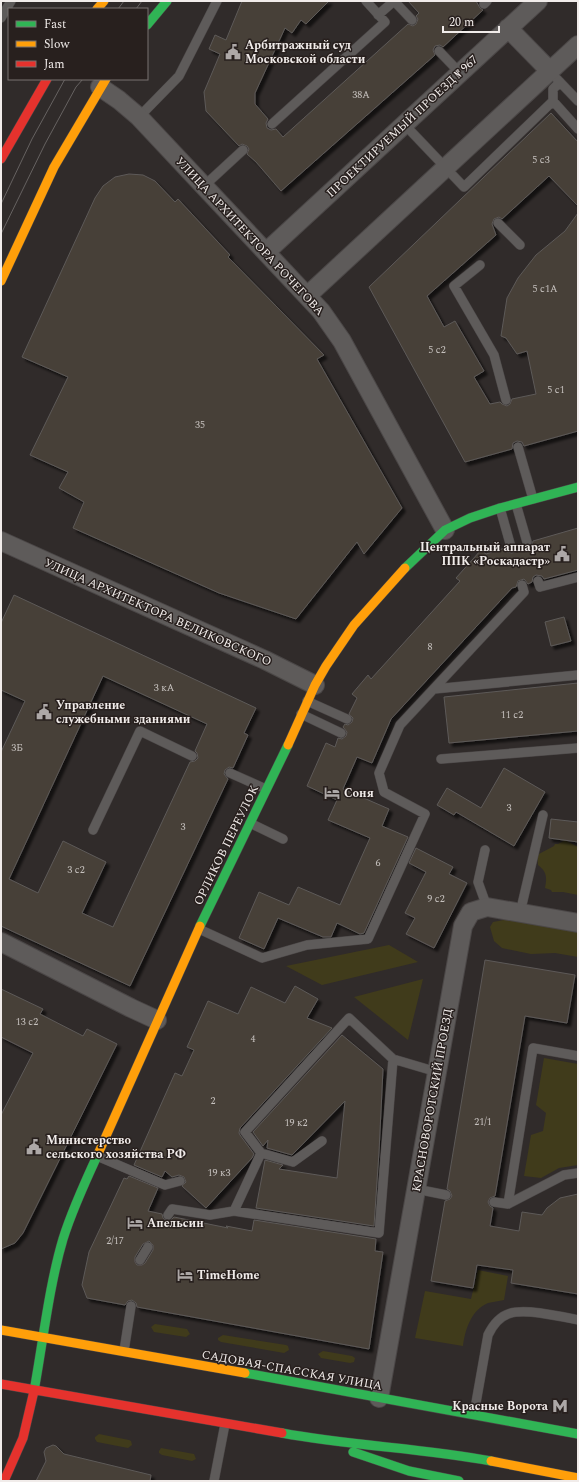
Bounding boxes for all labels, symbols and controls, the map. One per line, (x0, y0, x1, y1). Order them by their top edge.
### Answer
legend (8, 8, 148, 80)
scale bar (443, 8, 499, 34)
text: 20 m (449, 13, 474, 32)
text: Fast (44, 15, 66, 34)
text: Slow (44, 35, 70, 54)
place label: Арбитражный суд Московской области (245, 36, 366, 69)
public building icon: Арбитражный суд Московской области (224, 43, 242, 61)
street label: ПРОЕКТИРУЕМЫЙ ПРОЕЗД № 967 (322, 51, 482, 202)
text: Jam (44, 55, 65, 74)
house number: 38А (352, 87, 370, 103)
house number: 5 с3 (532, 152, 550, 168)
street label: УЛИЦА АРХИТЕКТОРА РОЧЕГОВА (171, 153, 329, 320)
house number: 5 с1А (533, 281, 558, 297)
house number: 5 с2 (428, 342, 446, 358)
house number: 5 с1 (547, 382, 565, 398)
house number: 35 (195, 417, 205, 433)
place label: Центральный аппарат ППК «Роскадастр» (420, 538, 550, 571)
public building icon: Центральный аппарат ППК «Роскадастр» (553, 545, 571, 563)
street label: УЛИЦА АРХИТЕКТОРА ВЕЛИКОВСКОГО (41, 553, 275, 671)
house number: 8 (428, 639, 433, 655)
house number: 3 кА (154, 680, 175, 696)
place label: Управление служебными зданиями (56, 696, 191, 729)
public building icon: Управление служебными зданиями (35, 703, 53, 721)
house number: 11 с2 (501, 707, 523, 723)
house number: 3Б (11, 740, 23, 756)
street label: ОРЛИКОВ ПЕРЕУЛОК (189, 781, 264, 909)
hotel icon: Соня (323, 784, 341, 802)
place label: Соня (344, 784, 374, 803)
house number: 3 (507, 800, 512, 816)
house number: 3 (181, 819, 186, 835)
house number: 6 (376, 855, 381, 871)
house number: 3 с2 (67, 862, 85, 878)
house number: 9 с2 (427, 891, 445, 907)
street label: КРАСНОВОРОТСКИЙ ПРОЕЗД (407, 1007, 458, 1193)
house number: 13 с2 (16, 1014, 38, 1030)
house number: 4 (251, 1031, 256, 1047)
house number: 2 (211, 1093, 216, 1109)
house number: 21/1 (474, 1114, 492, 1130)
house number: 19 к2 (284, 1115, 308, 1131)
place label: Министерство сельского хозяйства РФ (46, 1131, 186, 1164)
public building icon: Министерство сельского хозяйства РФ (25, 1138, 43, 1156)
house number: 19 к3 (207, 1165, 231, 1181)
hotel icon: Апельсин (126, 1214, 144, 1232)
place label: Апельсин (147, 1214, 204, 1233)
house number: 2/17 (106, 1233, 124, 1249)
hotel icon: TimeHome (176, 1266, 194, 1284)
place label: TimeHome (197, 1266, 260, 1285)
street label: САДОВАЯ-СПАССКАЯ УЛИЦА (200, 1345, 384, 1396)
place label: Красные Ворота (452, 1397, 549, 1416)
metro station icon: Красные Ворота (551, 1397, 569, 1415)

